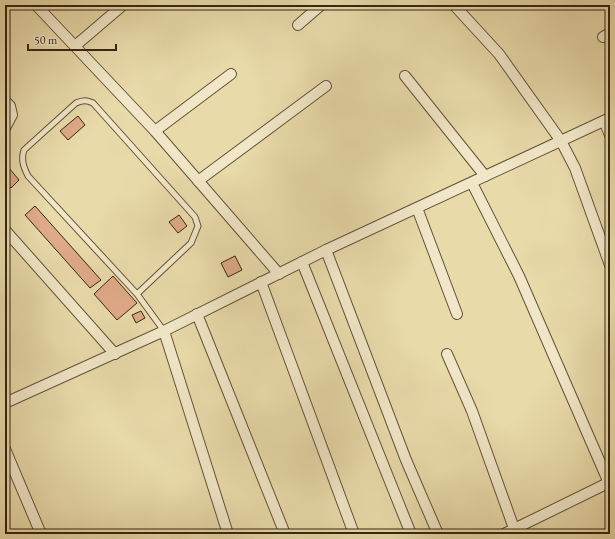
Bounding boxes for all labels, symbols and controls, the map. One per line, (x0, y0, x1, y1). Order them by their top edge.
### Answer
scale bar (28, 26, 116, 52)
text: 50 m (34, 32, 58, 48)

